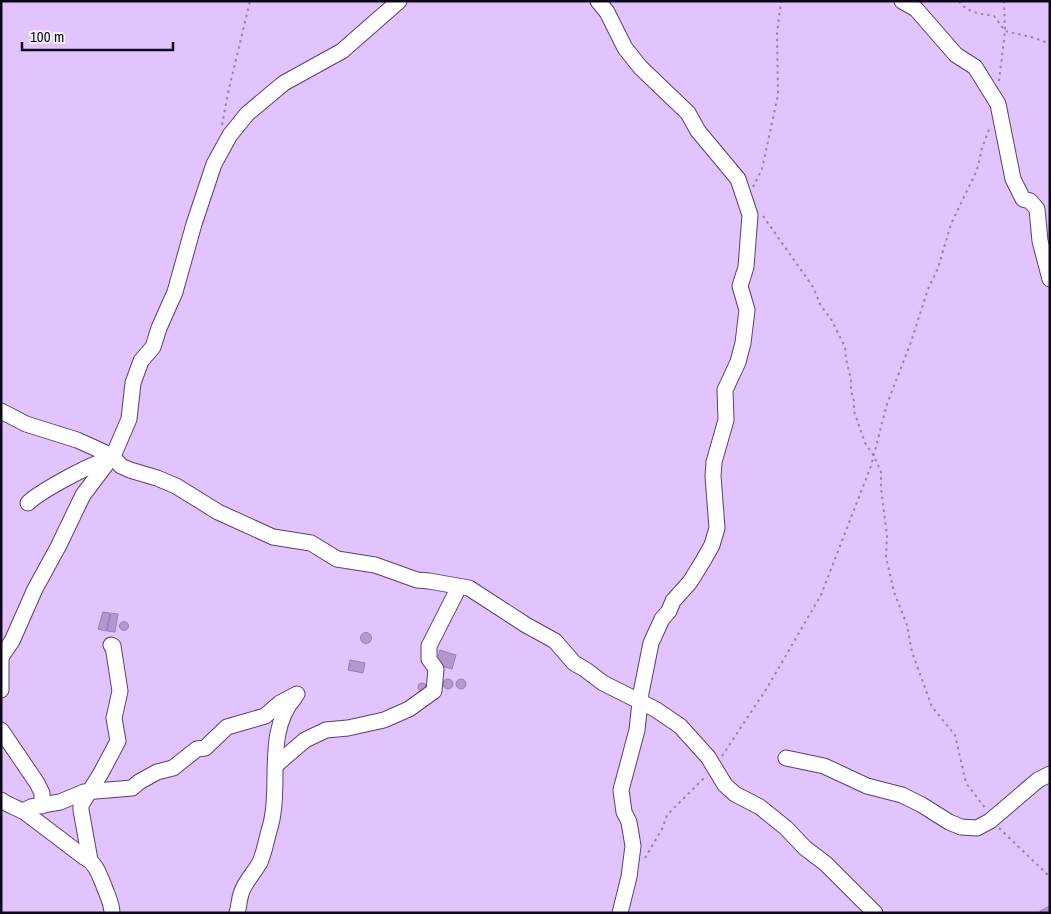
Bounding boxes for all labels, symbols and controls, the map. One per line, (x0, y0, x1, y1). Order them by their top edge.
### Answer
scale bar (22, 20, 174, 52)
text: 100 m (30, 26, 64, 47)

